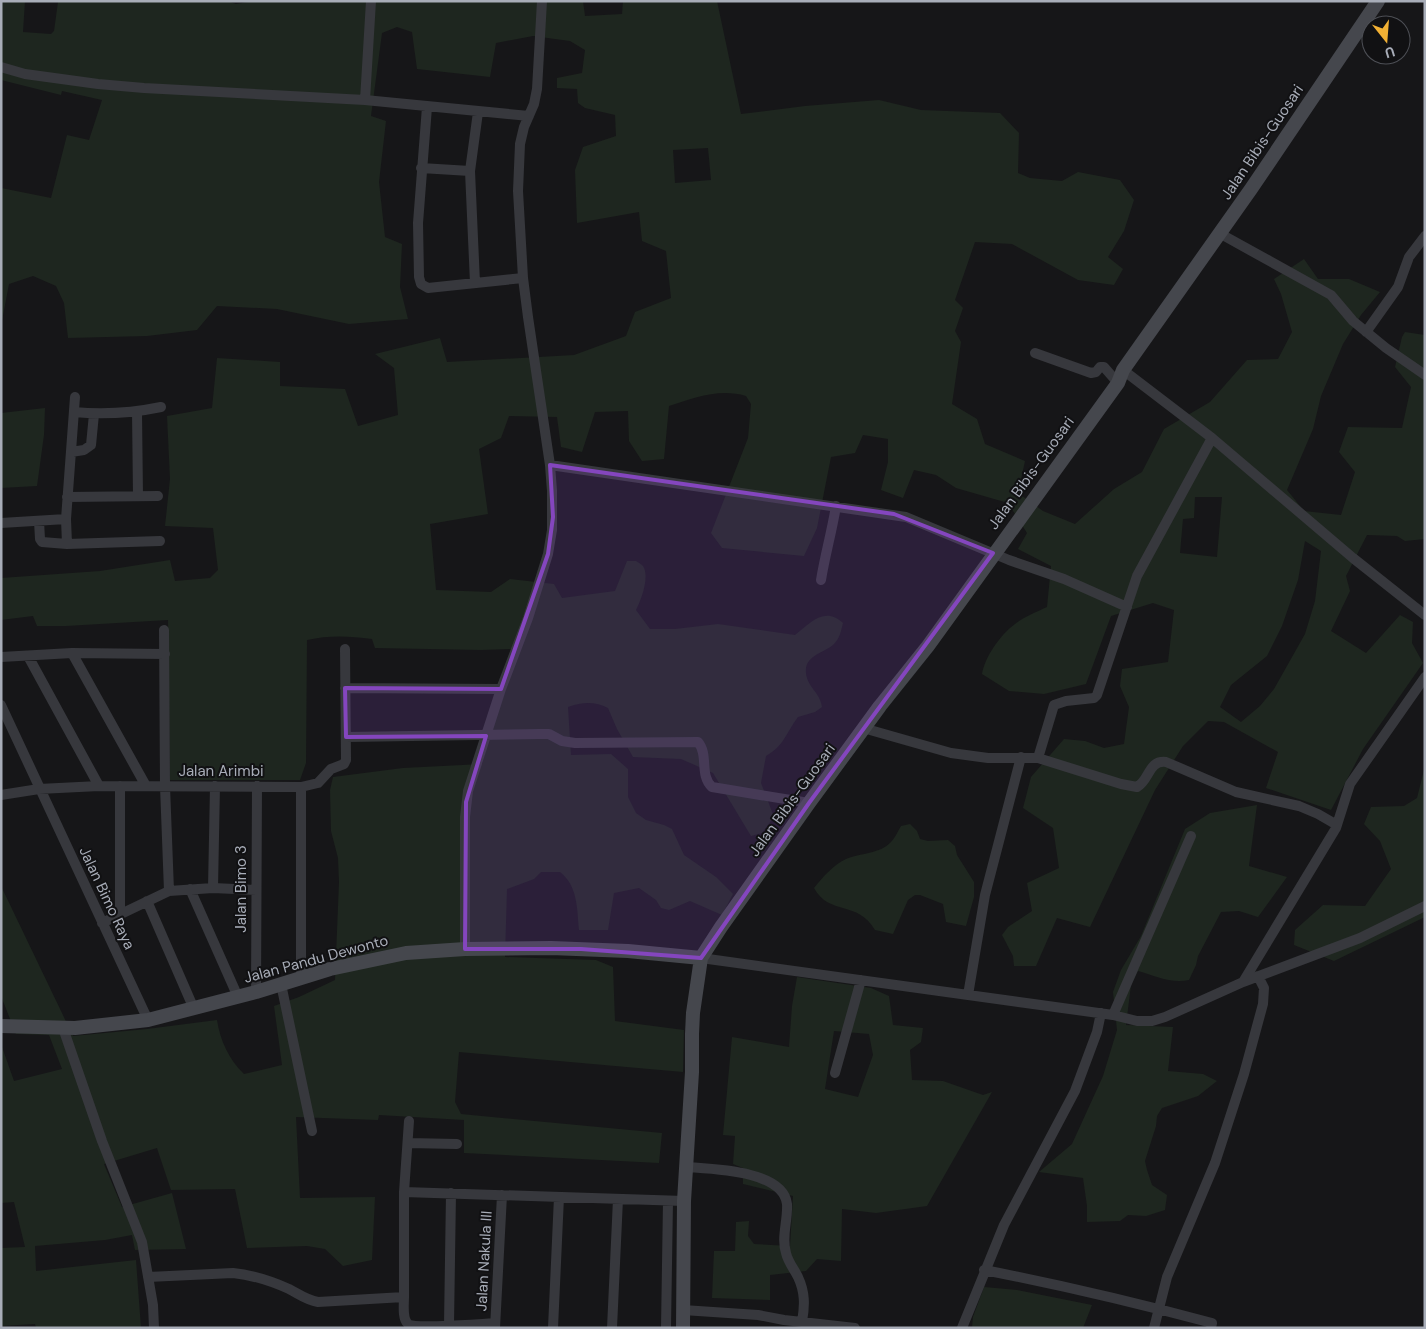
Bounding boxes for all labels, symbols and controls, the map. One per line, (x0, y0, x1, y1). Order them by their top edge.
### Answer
north arrow (1361, 15, 1411, 65)
text: U (1383, 42, 1397, 62)
street label: Jalan Bibis-Guosari (1216, 81, 1308, 203)
street label: Jalan Bibis-Guosari (983, 413, 1079, 533)
street label: Jalan Bibis-Guosari (744, 740, 840, 860)
street label: Jalan Arimbi (178, 761, 264, 781)
street label: Jalan Bimo Raya (74, 843, 140, 953)
street label: Jalan Bimo 3 (231, 845, 251, 933)
street label: Jalan Pandu Dewonto (242, 930, 390, 988)
street label: Jalan Nakula III (471, 1210, 497, 1312)

